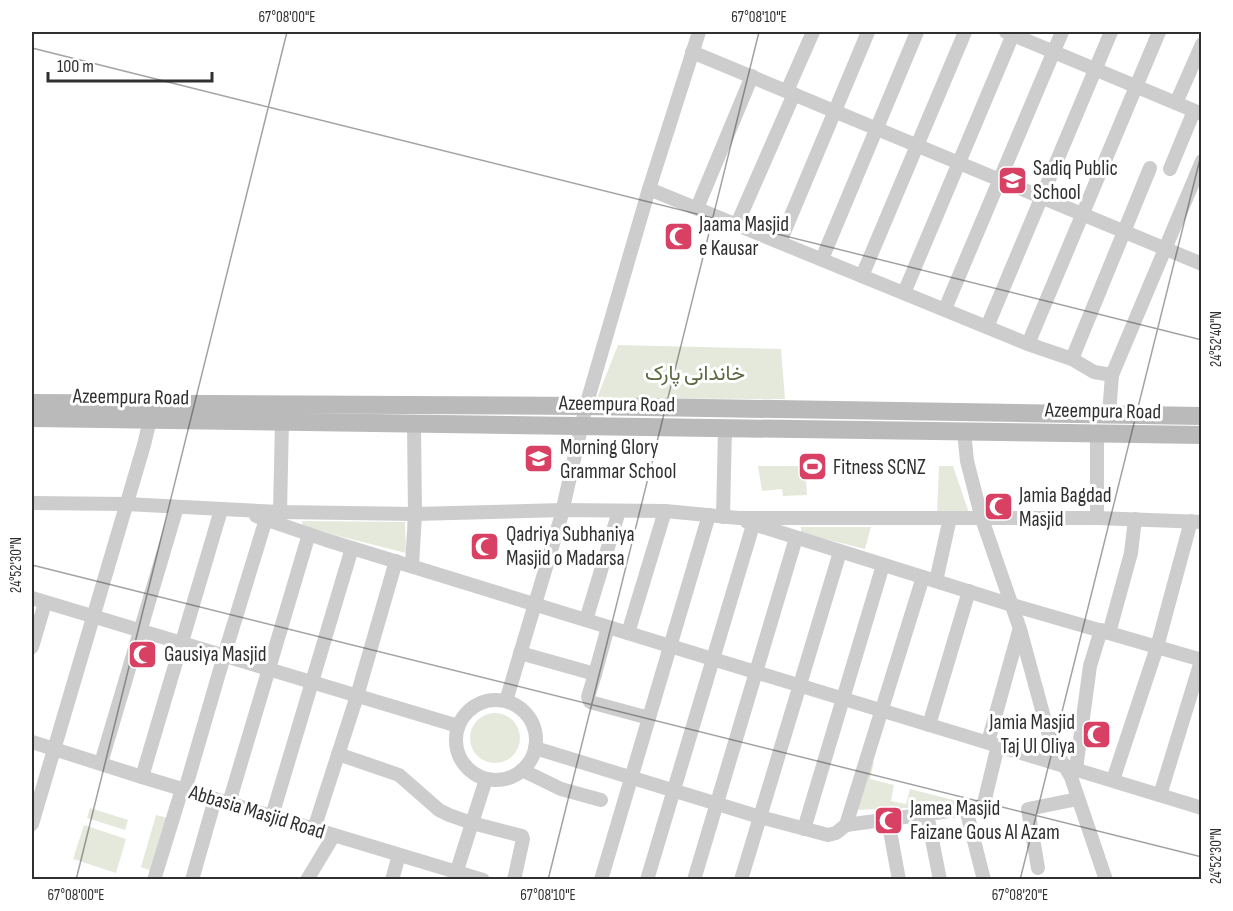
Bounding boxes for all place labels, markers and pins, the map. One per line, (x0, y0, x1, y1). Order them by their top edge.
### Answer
place label: Sadiq Public School (1033, 156, 1118, 205)
school or university icon: Sadiq Public School (996, 164, 1028, 196)
place label: Jaama Masjid e Kausar (698, 212, 789, 261)
mosque icon: Jaama Masjid e Kausar (662, 220, 694, 252)
place label: Morning Glory Grammar School (560, 435, 676, 484)
school or university icon: Morning Glory Grammar School (523, 443, 555, 475)
sports icon: Fitness SCNZ (796, 451, 828, 483)
place label: Fitness SCNZ (833, 455, 926, 480)
place label: Jamia Bagdad Masjid (1018, 483, 1112, 532)
mosque icon: Jamia Bagdad Masjid (982, 491, 1014, 523)
place label: Qadriya Subhaniya Masjid o Madarsa (506, 522, 634, 571)
mosque icon: Qadriya Subhaniya Masjid o Madarsa (469, 530, 501, 562)
mosque icon: Gausiya Masjid (127, 638, 159, 670)
place label: Gausiya Masjid (164, 642, 266, 667)
place label: Jamia Masjid Taj Ul Oliya (988, 710, 1075, 759)
mosque icon: Jamia Masjid Taj Ul Oliya (1080, 718, 1112, 750)
place label: Jamea Masjid Faizane Gous Al Azam (909, 796, 1060, 845)
mosque icon: Jamea Masjid Faizane Gous Al Azam (873, 804, 905, 836)

